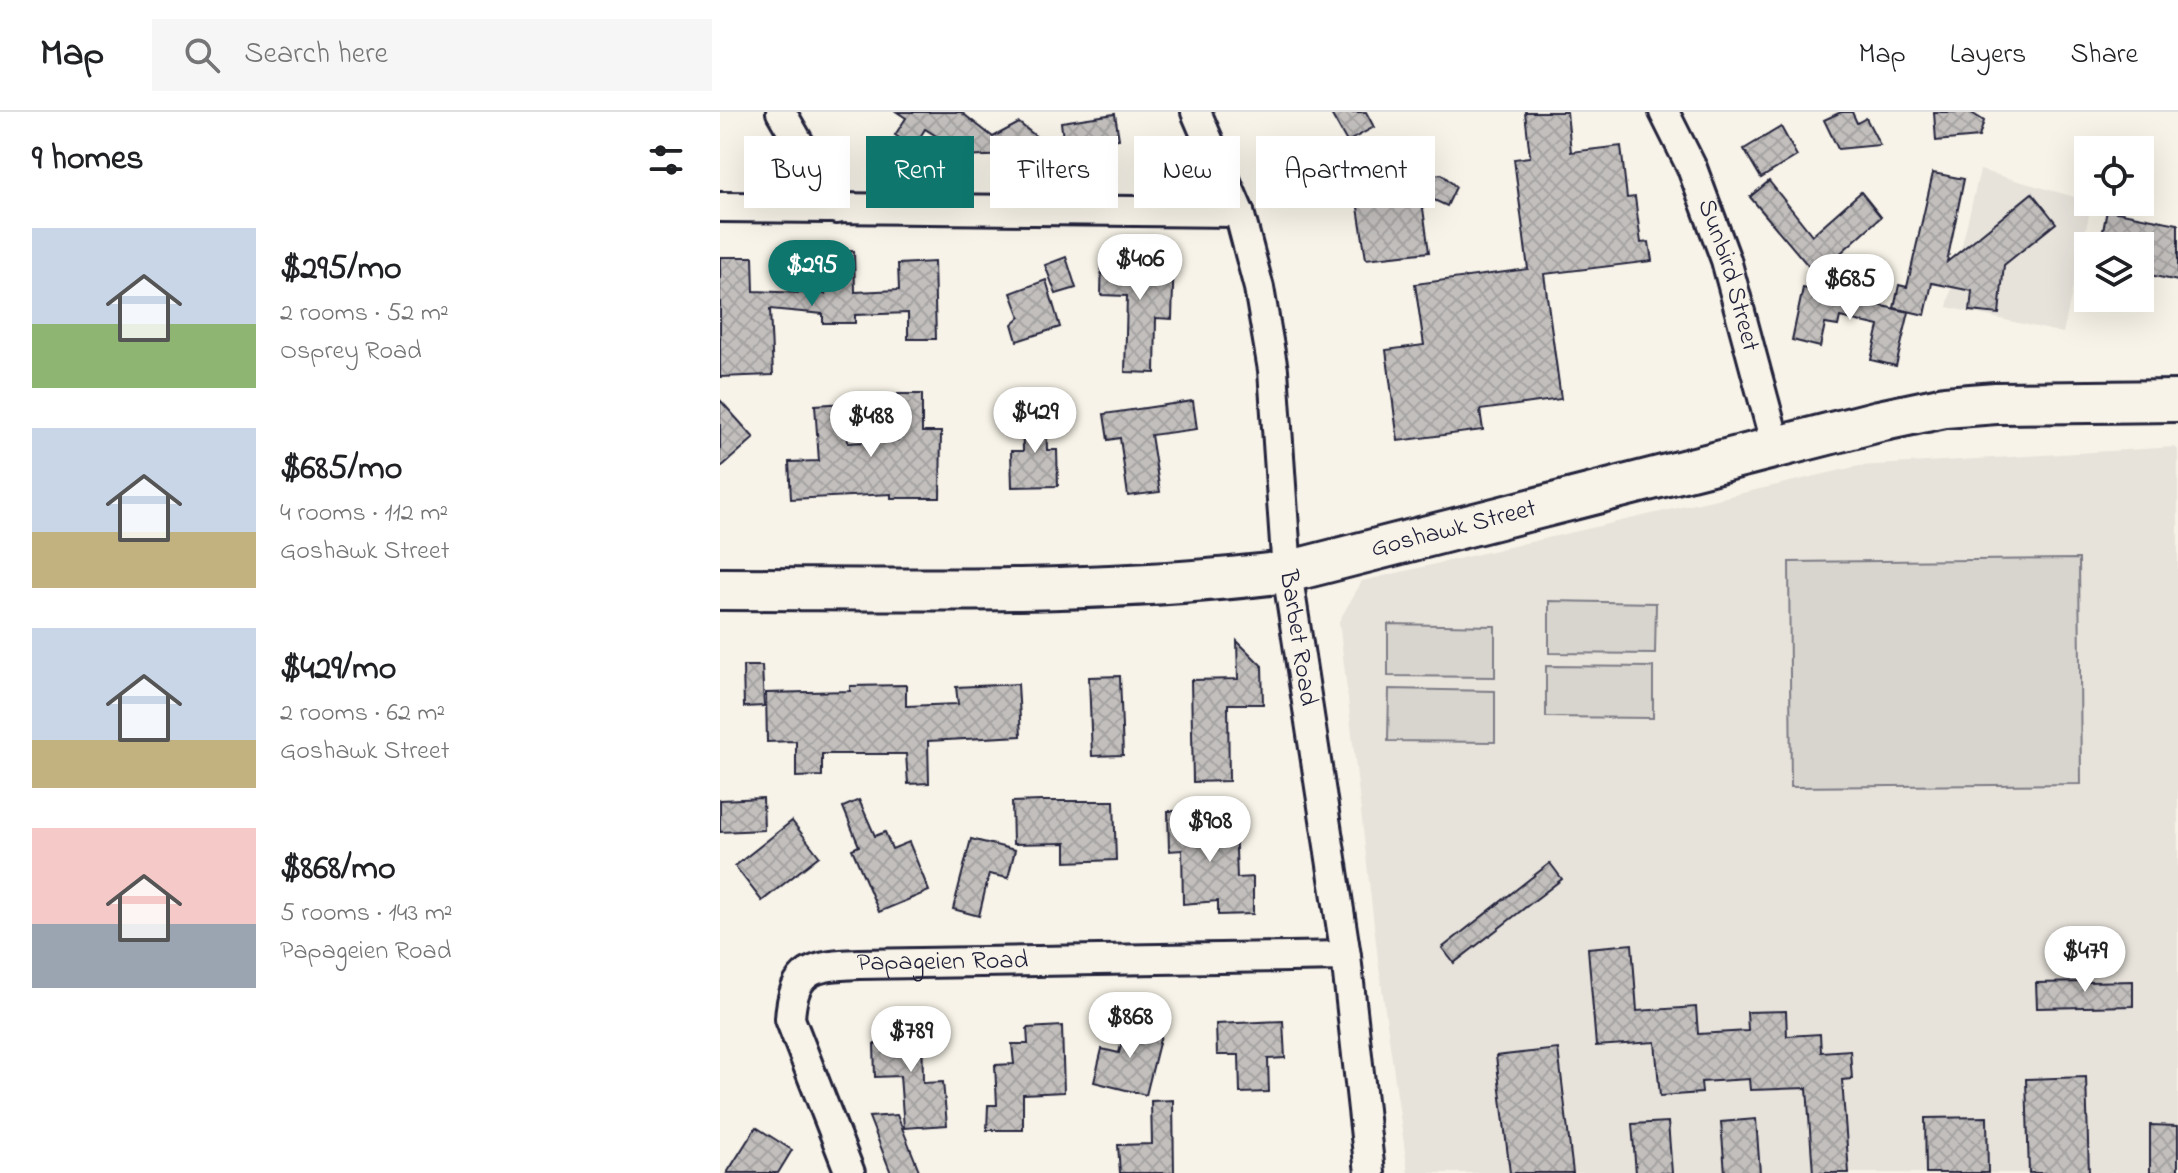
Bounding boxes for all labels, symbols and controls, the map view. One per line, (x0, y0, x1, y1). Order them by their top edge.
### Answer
search box (152, 19, 712, 91)
text: Map (40, 27, 104, 83)
icon: search (180, 33, 224, 77)
text: Search here (244, 33, 388, 77)
text: Map (1858, 35, 1906, 76)
text: Layers (1950, 35, 2026, 76)
text: Share (2070, 35, 2138, 76)
text: 9 homes (32, 135, 144, 185)
chip: Buy (744, 136, 850, 208)
chip: Rent (866, 136, 974, 208)
chip: Filters (990, 136, 1118, 208)
chip: New (1134, 136, 1240, 208)
chip: Apartment (1256, 136, 1435, 208)
map controls (2074, 136, 2154, 312)
button: locate (2074, 136, 2154, 216)
icon: filters (644, 138, 688, 182)
street label: Sunbird Street (1686, 194, 1769, 356)
button: layers (2074, 232, 2154, 312)
pin: $406 (1093, 234, 1187, 302)
pin: $295 (765, 240, 859, 308)
text: $406 (1115, 241, 1165, 279)
text: $295/mo (280, 245, 402, 295)
text: $295 (786, 247, 838, 285)
pin: $685 (1803, 254, 1897, 322)
icon: home (96, 260, 192, 356)
text: $685 (1824, 261, 1876, 299)
text: 2 rooms · 52 m² (280, 295, 449, 333)
text: Osprey Road (280, 333, 422, 371)
pin: $429 (988, 387, 1082, 455)
pin: $488 (824, 391, 918, 459)
text: $429 (1011, 394, 1059, 432)
text: $488 (848, 398, 894, 436)
text: $685/mo (280, 445, 402, 495)
icon: home (96, 460, 192, 556)
street label: Goshawk Street (1367, 490, 1541, 569)
text: 4 rooms · 112 m² (280, 495, 448, 533)
text: Goshawk Street (280, 533, 449, 571)
street label: Barbet Road (1268, 567, 1326, 709)
text: $429/mo (280, 645, 396, 695)
icon: home (96, 660, 192, 756)
text: 2 rooms · 62 m² (280, 695, 445, 733)
text: Goshawk Street (280, 733, 449, 771)
pin: $908 (1163, 796, 1257, 864)
text: $908 (1188, 803, 1232, 841)
text: $868/mo (280, 845, 396, 895)
icon: home (96, 860, 192, 956)
text: 5 rooms · 143 m² (280, 895, 453, 933)
pin: $479 (2038, 926, 2132, 994)
text: Papageien Road (280, 933, 451, 971)
text: $479 (2063, 933, 2107, 971)
street label: Papageien Road (857, 942, 1029, 983)
pin: $868 (1083, 992, 1177, 1060)
text: $868 (1107, 999, 1153, 1037)
pin: $789 (864, 1006, 958, 1074)
text: $789 (889, 1013, 933, 1051)

